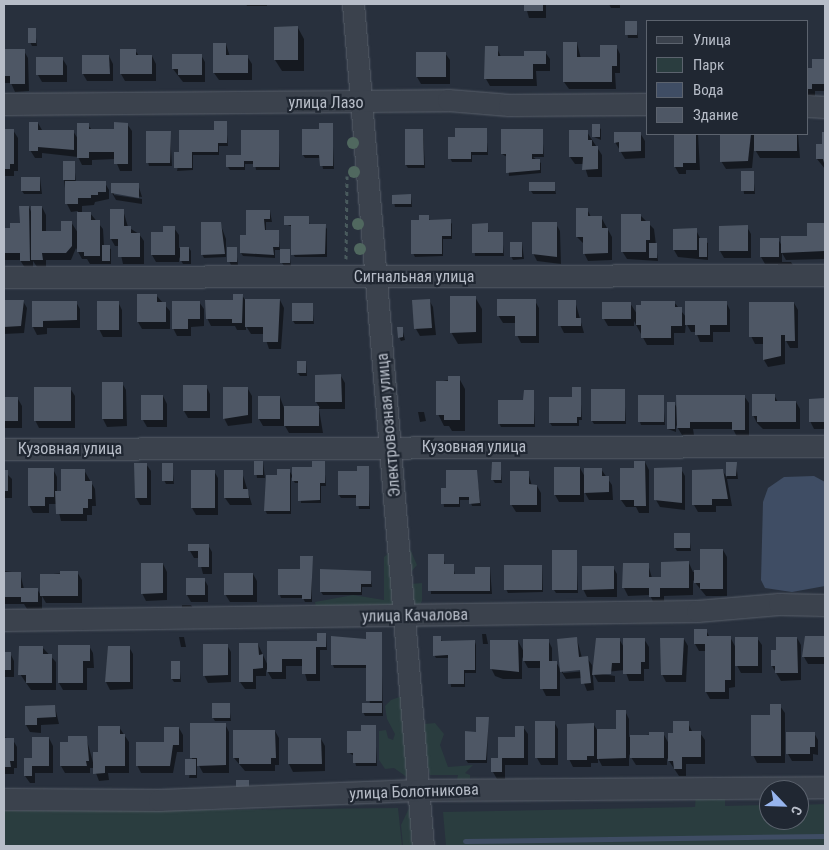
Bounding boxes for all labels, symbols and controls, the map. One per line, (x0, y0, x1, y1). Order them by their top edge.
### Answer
legend (646, 20, 809, 135)
text: Улица (693, 31, 731, 49)
text: Парк (693, 56, 724, 74)
text: Вода (693, 81, 723, 99)
street label: улица Лазо (288, 93, 364, 113)
text: Здание (693, 106, 738, 124)
street label: Сигнальная улица (354, 267, 474, 287)
street label: Электровозная улица (373, 352, 405, 498)
street label: Кузовная улица (422, 437, 526, 457)
street label: Кузовная улица (18, 439, 122, 459)
street label: улица Качалова (362, 605, 468, 627)
street label: улица Болотникова (349, 780, 479, 804)
north arrow (759, 780, 809, 830)
text: С (788, 804, 806, 818)

